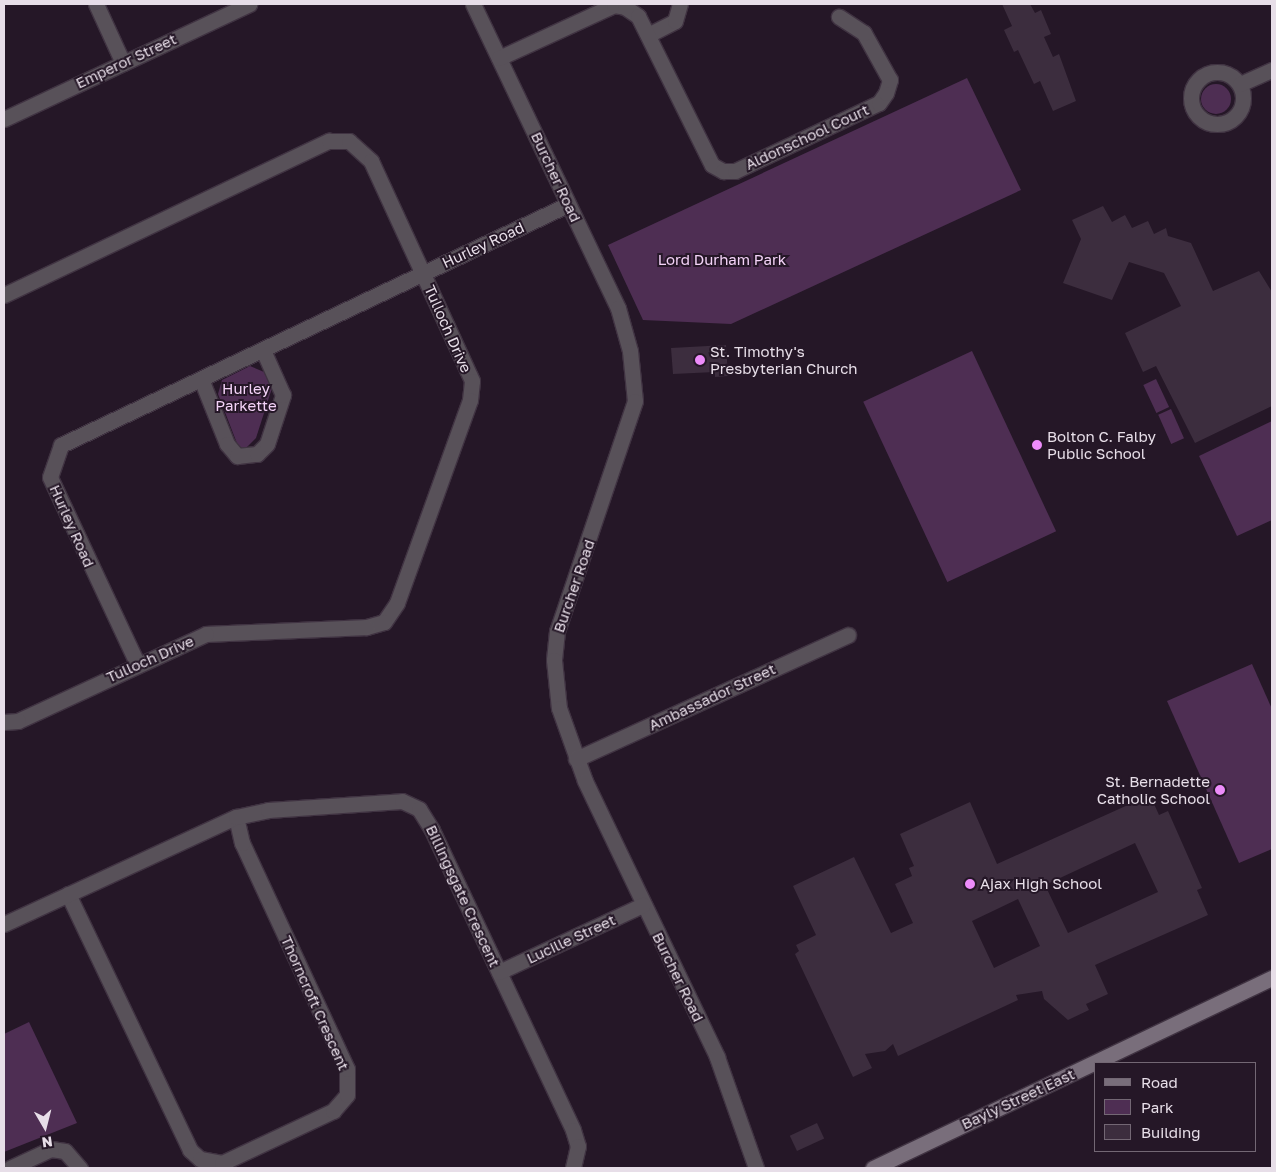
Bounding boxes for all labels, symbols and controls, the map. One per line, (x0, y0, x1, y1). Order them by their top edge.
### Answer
street label: Emperor Street (73, 30, 179, 92)
street label: Aldonschool Court (742, 100, 872, 174)
street label: Burcher Road (527, 129, 585, 225)
street label: Hurley Road (439, 218, 527, 272)
park label: Lord Durham Park (658, 251, 786, 269)
street label: Tulloch Drive (421, 282, 475, 376)
place label: St. Timothy's Presbyterian Church (710, 342, 858, 377)
marker: St. Timothy's Presbyterian Church (694, 354, 706, 366)
park label: Hurley Parkette (215, 379, 277, 414)
place label: Bolton C. Falby Public School (1047, 427, 1156, 462)
marker: Bolton C. Falby Public School (1031, 439, 1043, 451)
street label: Hurley Road (46, 482, 98, 570)
street label: Burcher Road (550, 537, 598, 635)
street label: Tulloch Drive (103, 632, 197, 686)
street label: Ambassador Street (646, 660, 778, 734)
place label: St. Bernadette Catholic School (1097, 772, 1210, 807)
marker: St. Bernadette Catholic School (1214, 784, 1226, 796)
street label: Billingsgate Crescent (422, 822, 504, 970)
place label: Ajax High School (980, 875, 1102, 893)
marker: Ajax High School (964, 878, 976, 890)
street label: Lucille Street (524, 911, 618, 967)
street label: Burcher Road (649, 929, 707, 1025)
street label: Thorncroft Crescent (277, 933, 353, 1073)
legend (1094, 1062, 1256, 1152)
street label: Bayly Street East (959, 1065, 1077, 1133)
text: Road (1141, 1073, 1178, 1091)
text: Park (1141, 1098, 1173, 1116)
north arrow (20, 1102, 70, 1152)
text: Building (1141, 1123, 1201, 1141)
text: N (41, 1133, 54, 1152)

